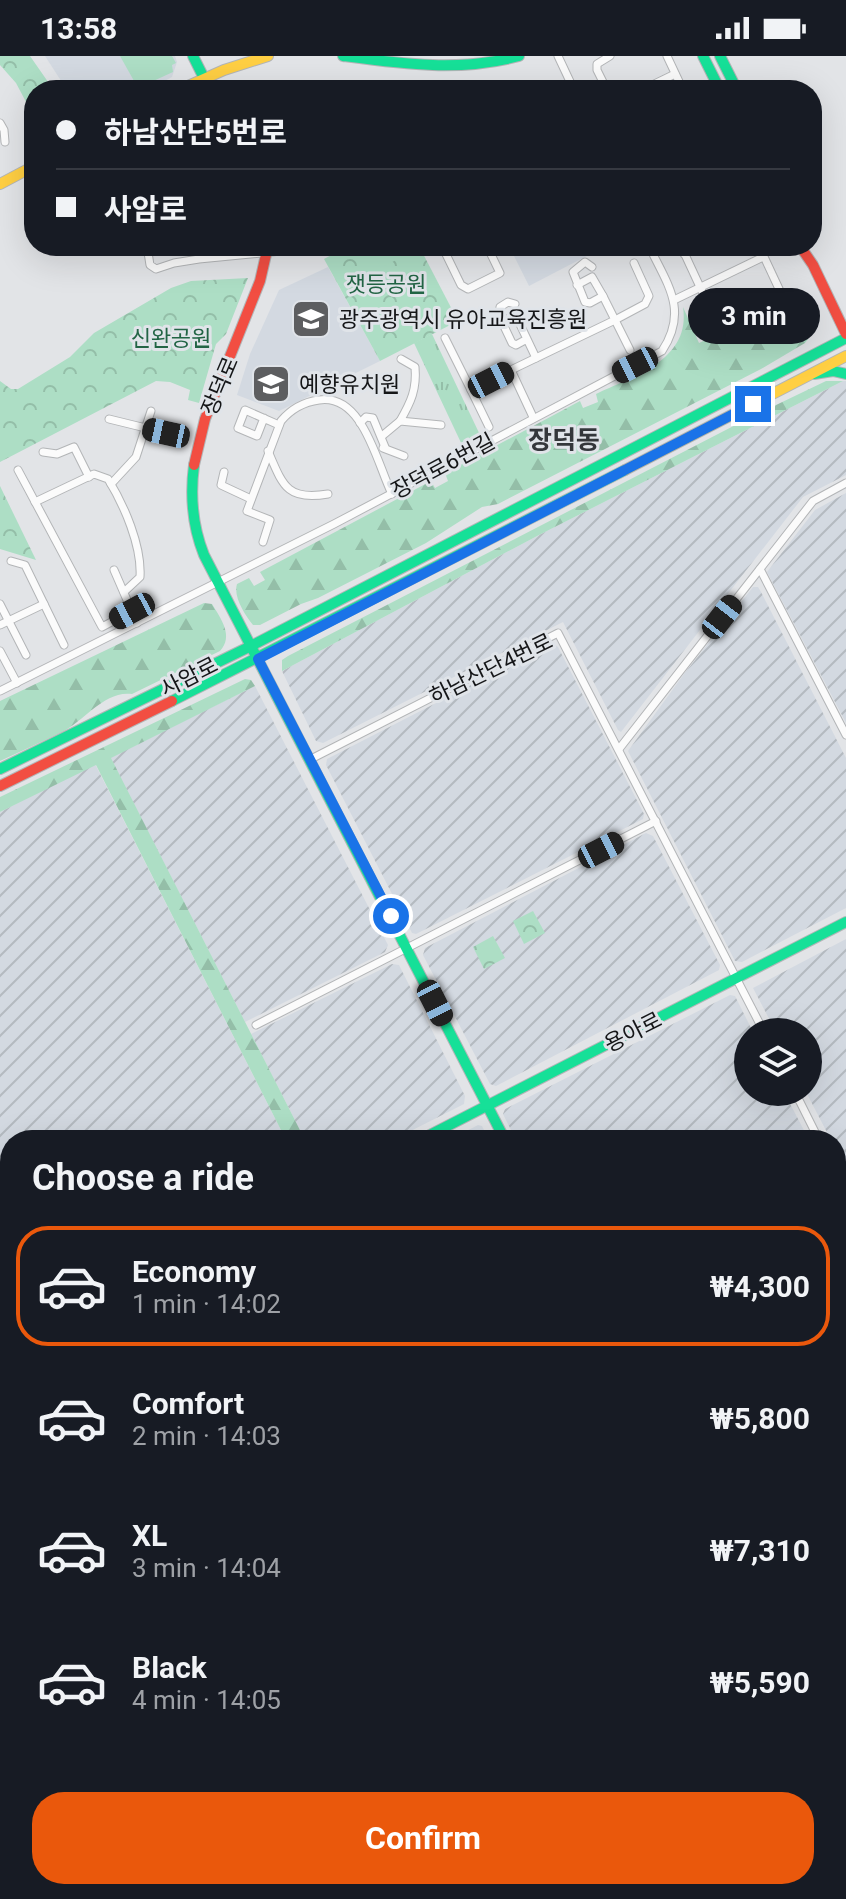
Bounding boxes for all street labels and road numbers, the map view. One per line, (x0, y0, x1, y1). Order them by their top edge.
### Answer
street label: 장덕로 (197, 353, 243, 419)
street label: 장덕로6번길 (387, 428, 499, 504)
street label: 하남산단4번로 (425, 628, 557, 710)
street label: 사암로 (156, 652, 222, 702)
street label: 용아로 (600, 1007, 666, 1057)

